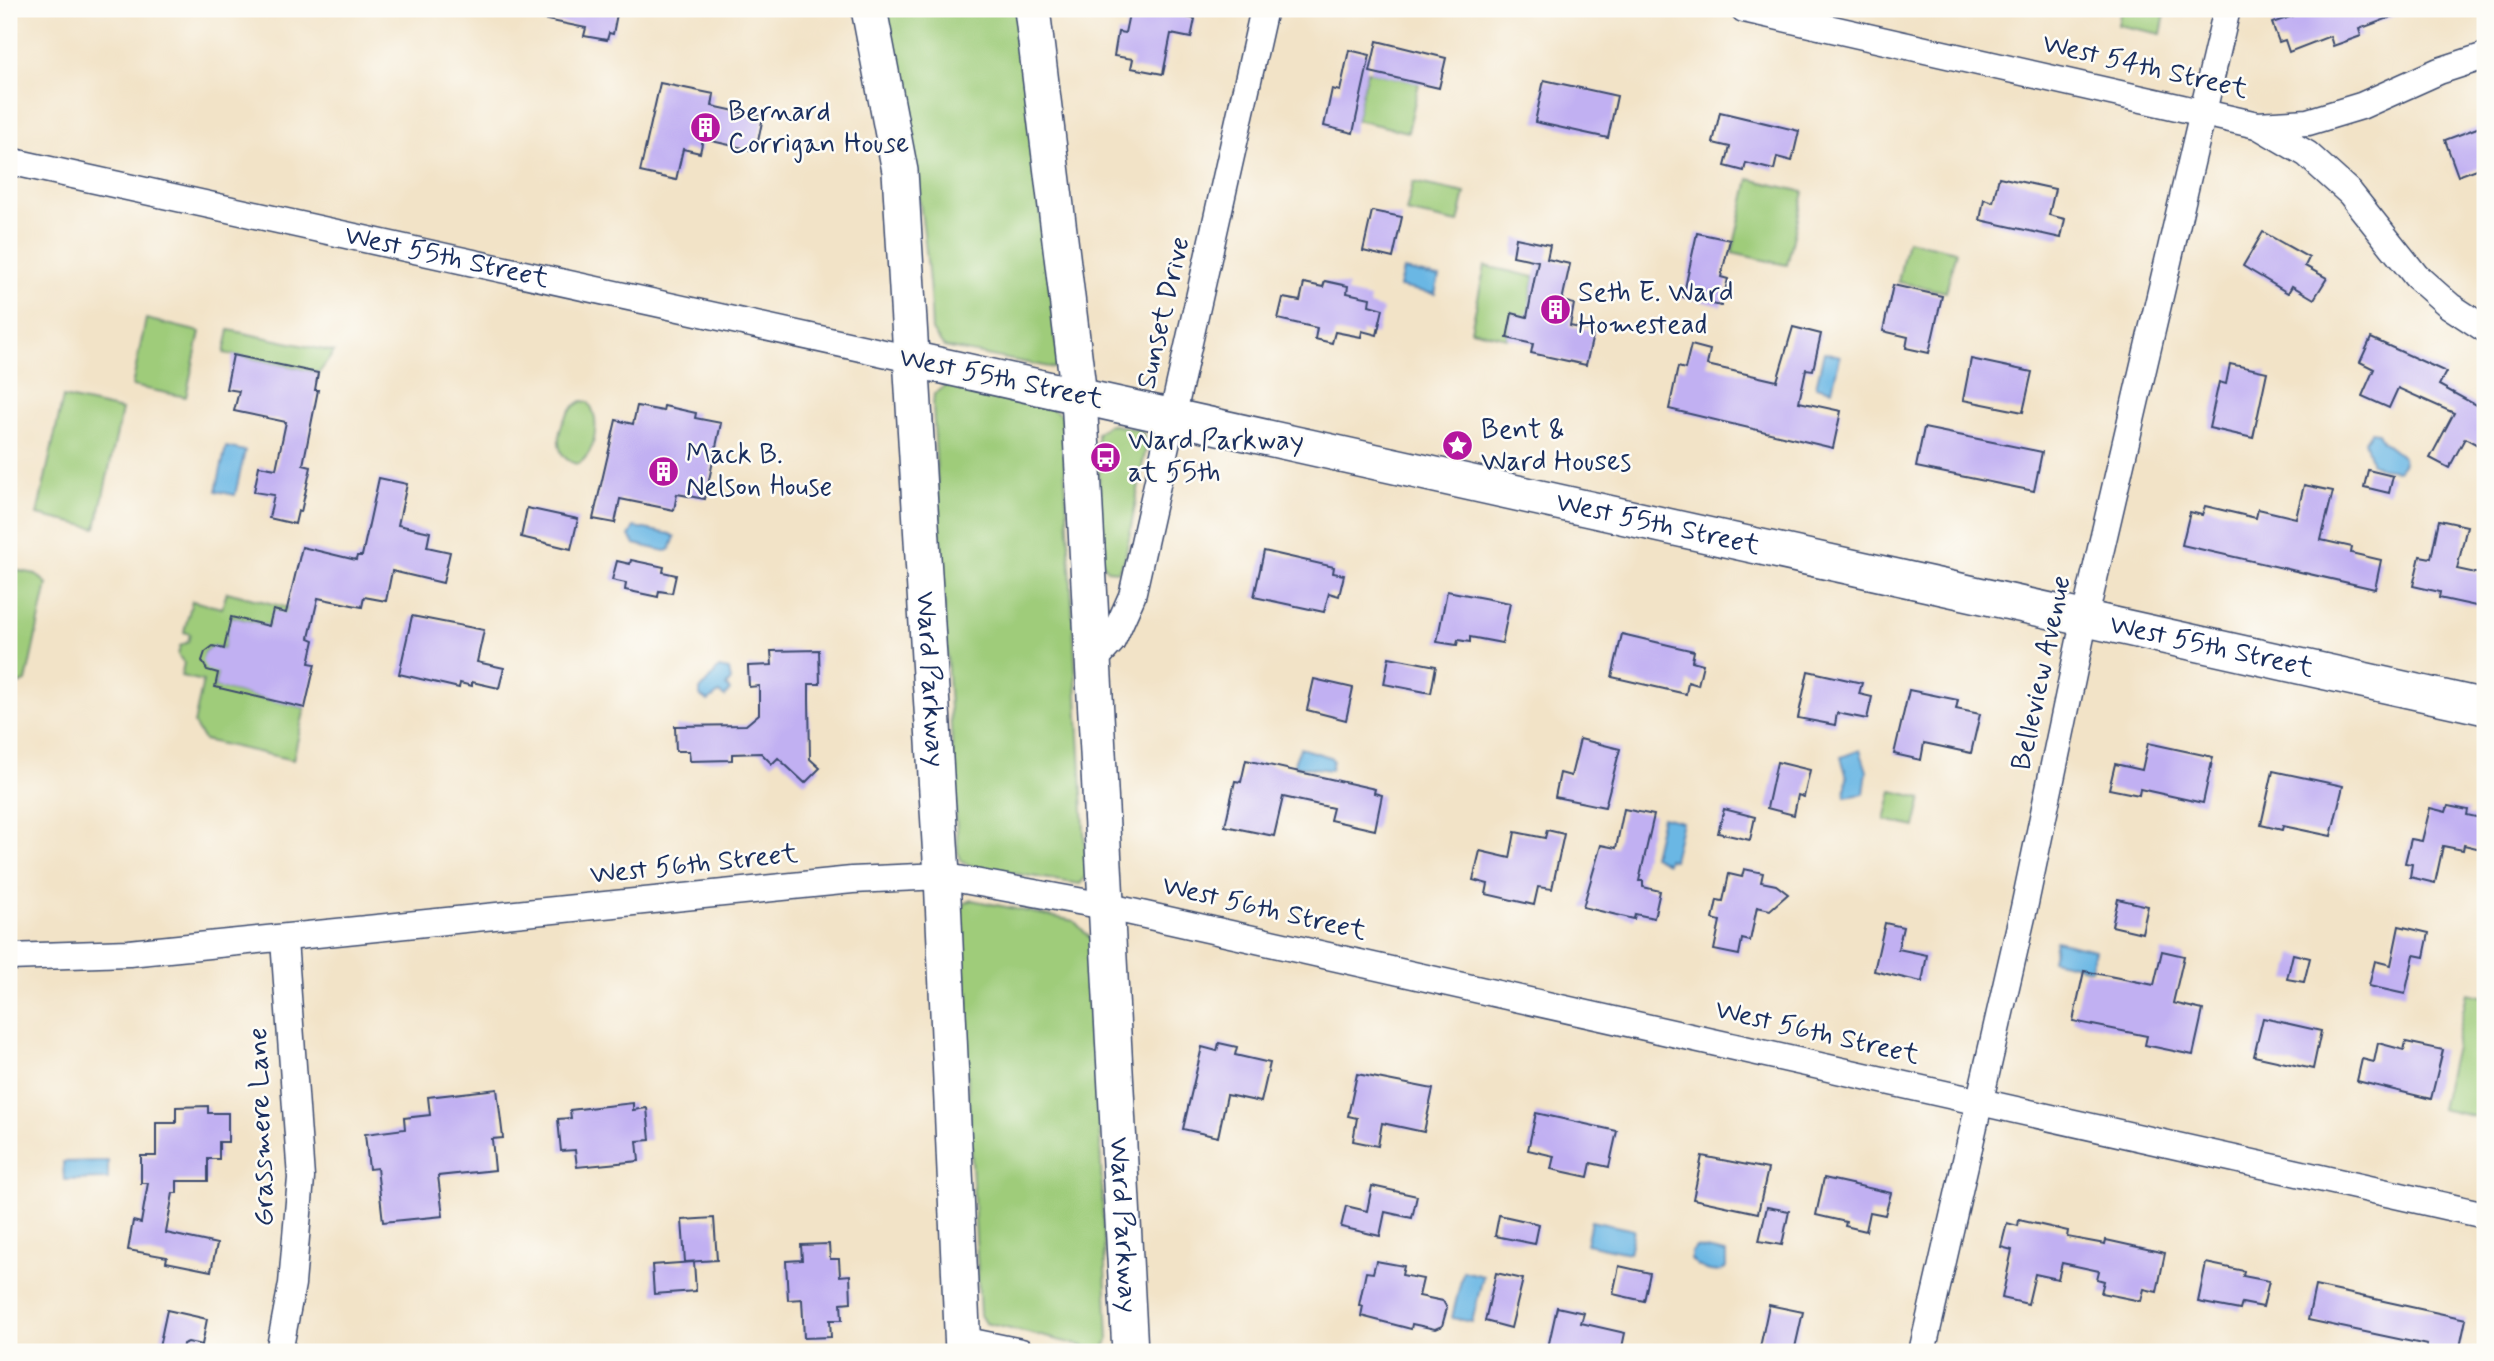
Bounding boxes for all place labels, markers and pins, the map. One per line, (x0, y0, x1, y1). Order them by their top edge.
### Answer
place label: Bernard Corrigan House (728, 94, 909, 163)
building icon: Bernard Corrigan House (688, 111, 722, 145)
place label: Seth E. Ward Homestead (1578, 275, 1734, 344)
building icon: Seth E. Ward Homestead (1538, 292, 1572, 326)
place label: Bent & Ward Houses (1481, 412, 1631, 481)
place label: Ward Parkway at 55th (1128, 423, 1304, 492)
place icon: Bent & Ward Houses (1441, 429, 1475, 463)
place label: Mack B. Nelson House (686, 437, 832, 506)
bus stop icon: Ward Parkway at 55th (1088, 440, 1122, 474)
building icon: Mack B. Nelson House (646, 454, 680, 488)

